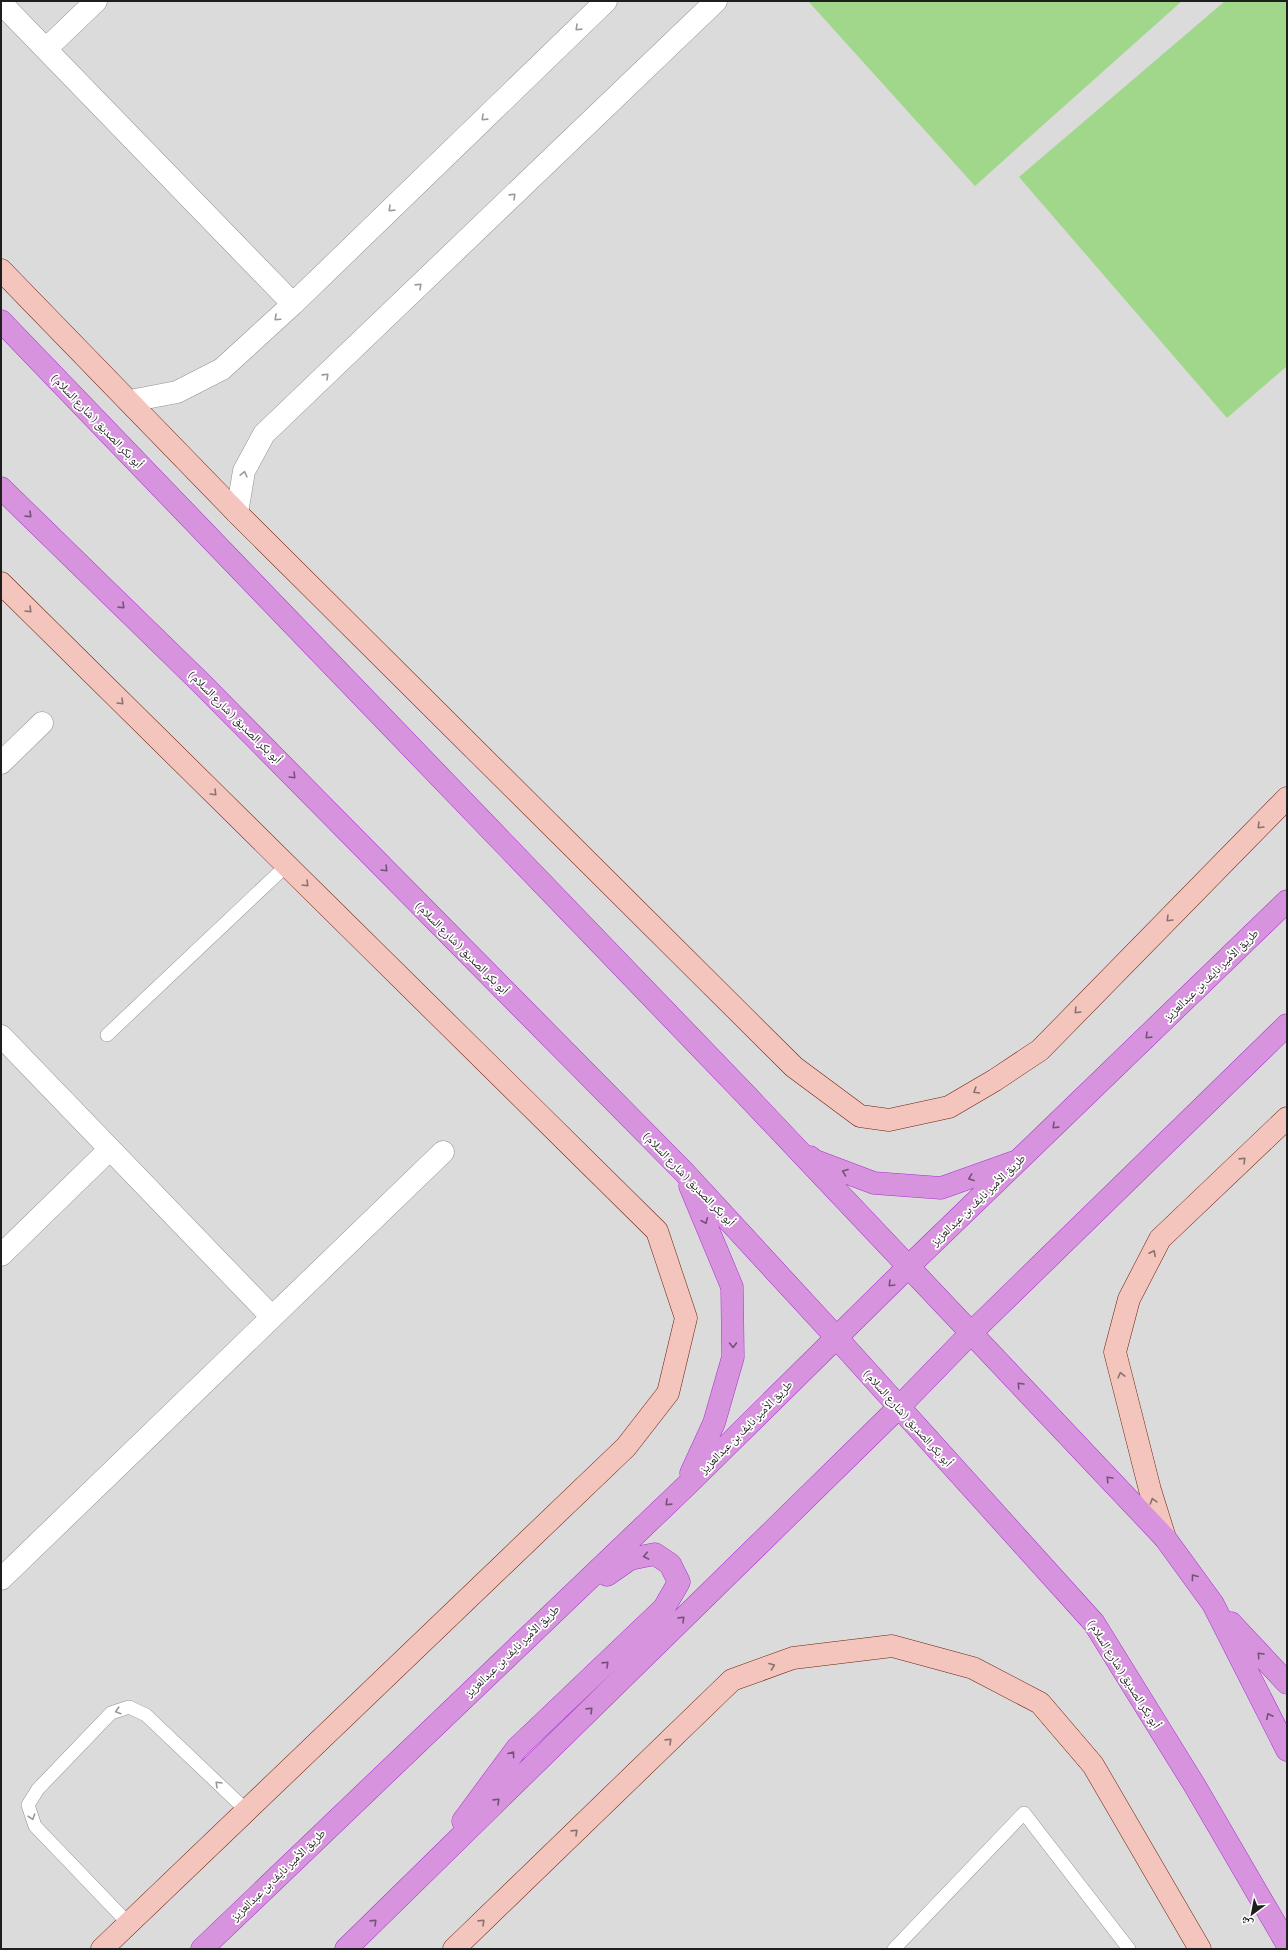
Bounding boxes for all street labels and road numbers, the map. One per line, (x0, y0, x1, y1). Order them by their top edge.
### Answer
street label: ( شارع السلام ) أبو بكر الصديق (47, 371, 146, 472)
street label: ( شارع السلام ) أبو بكر الصديق (185, 668, 284, 767)
street label: ( شارع السلام ) أبو بكر الصديق (412, 899, 511, 998)
street label: طريق الأمير نايف بن عبدالعزيز (1161, 927, 1262, 1025)
street label: ( شارع السلام ) أبو بكر الصديق (639, 1129, 738, 1230)
street label: طريق الأمير نايف بن عبدالعزيز (928, 1152, 1029, 1250)
street label: ( شارع السلام ) أبو بكر الصديق (860, 1367, 955, 1470)
street label: طريق الأمير نايف بن عبدالعزيز (696, 1378, 796, 1478)
street label: طريق الأمير نايف بن عبدالعزيز (462, 1603, 563, 1701)
street label: ( شارع السلام ) أبو بكر الصديق (1084, 1617, 1163, 1732)
street label: طريق الأمير نايف بن عبدالعزيز (228, 1827, 329, 1925)

